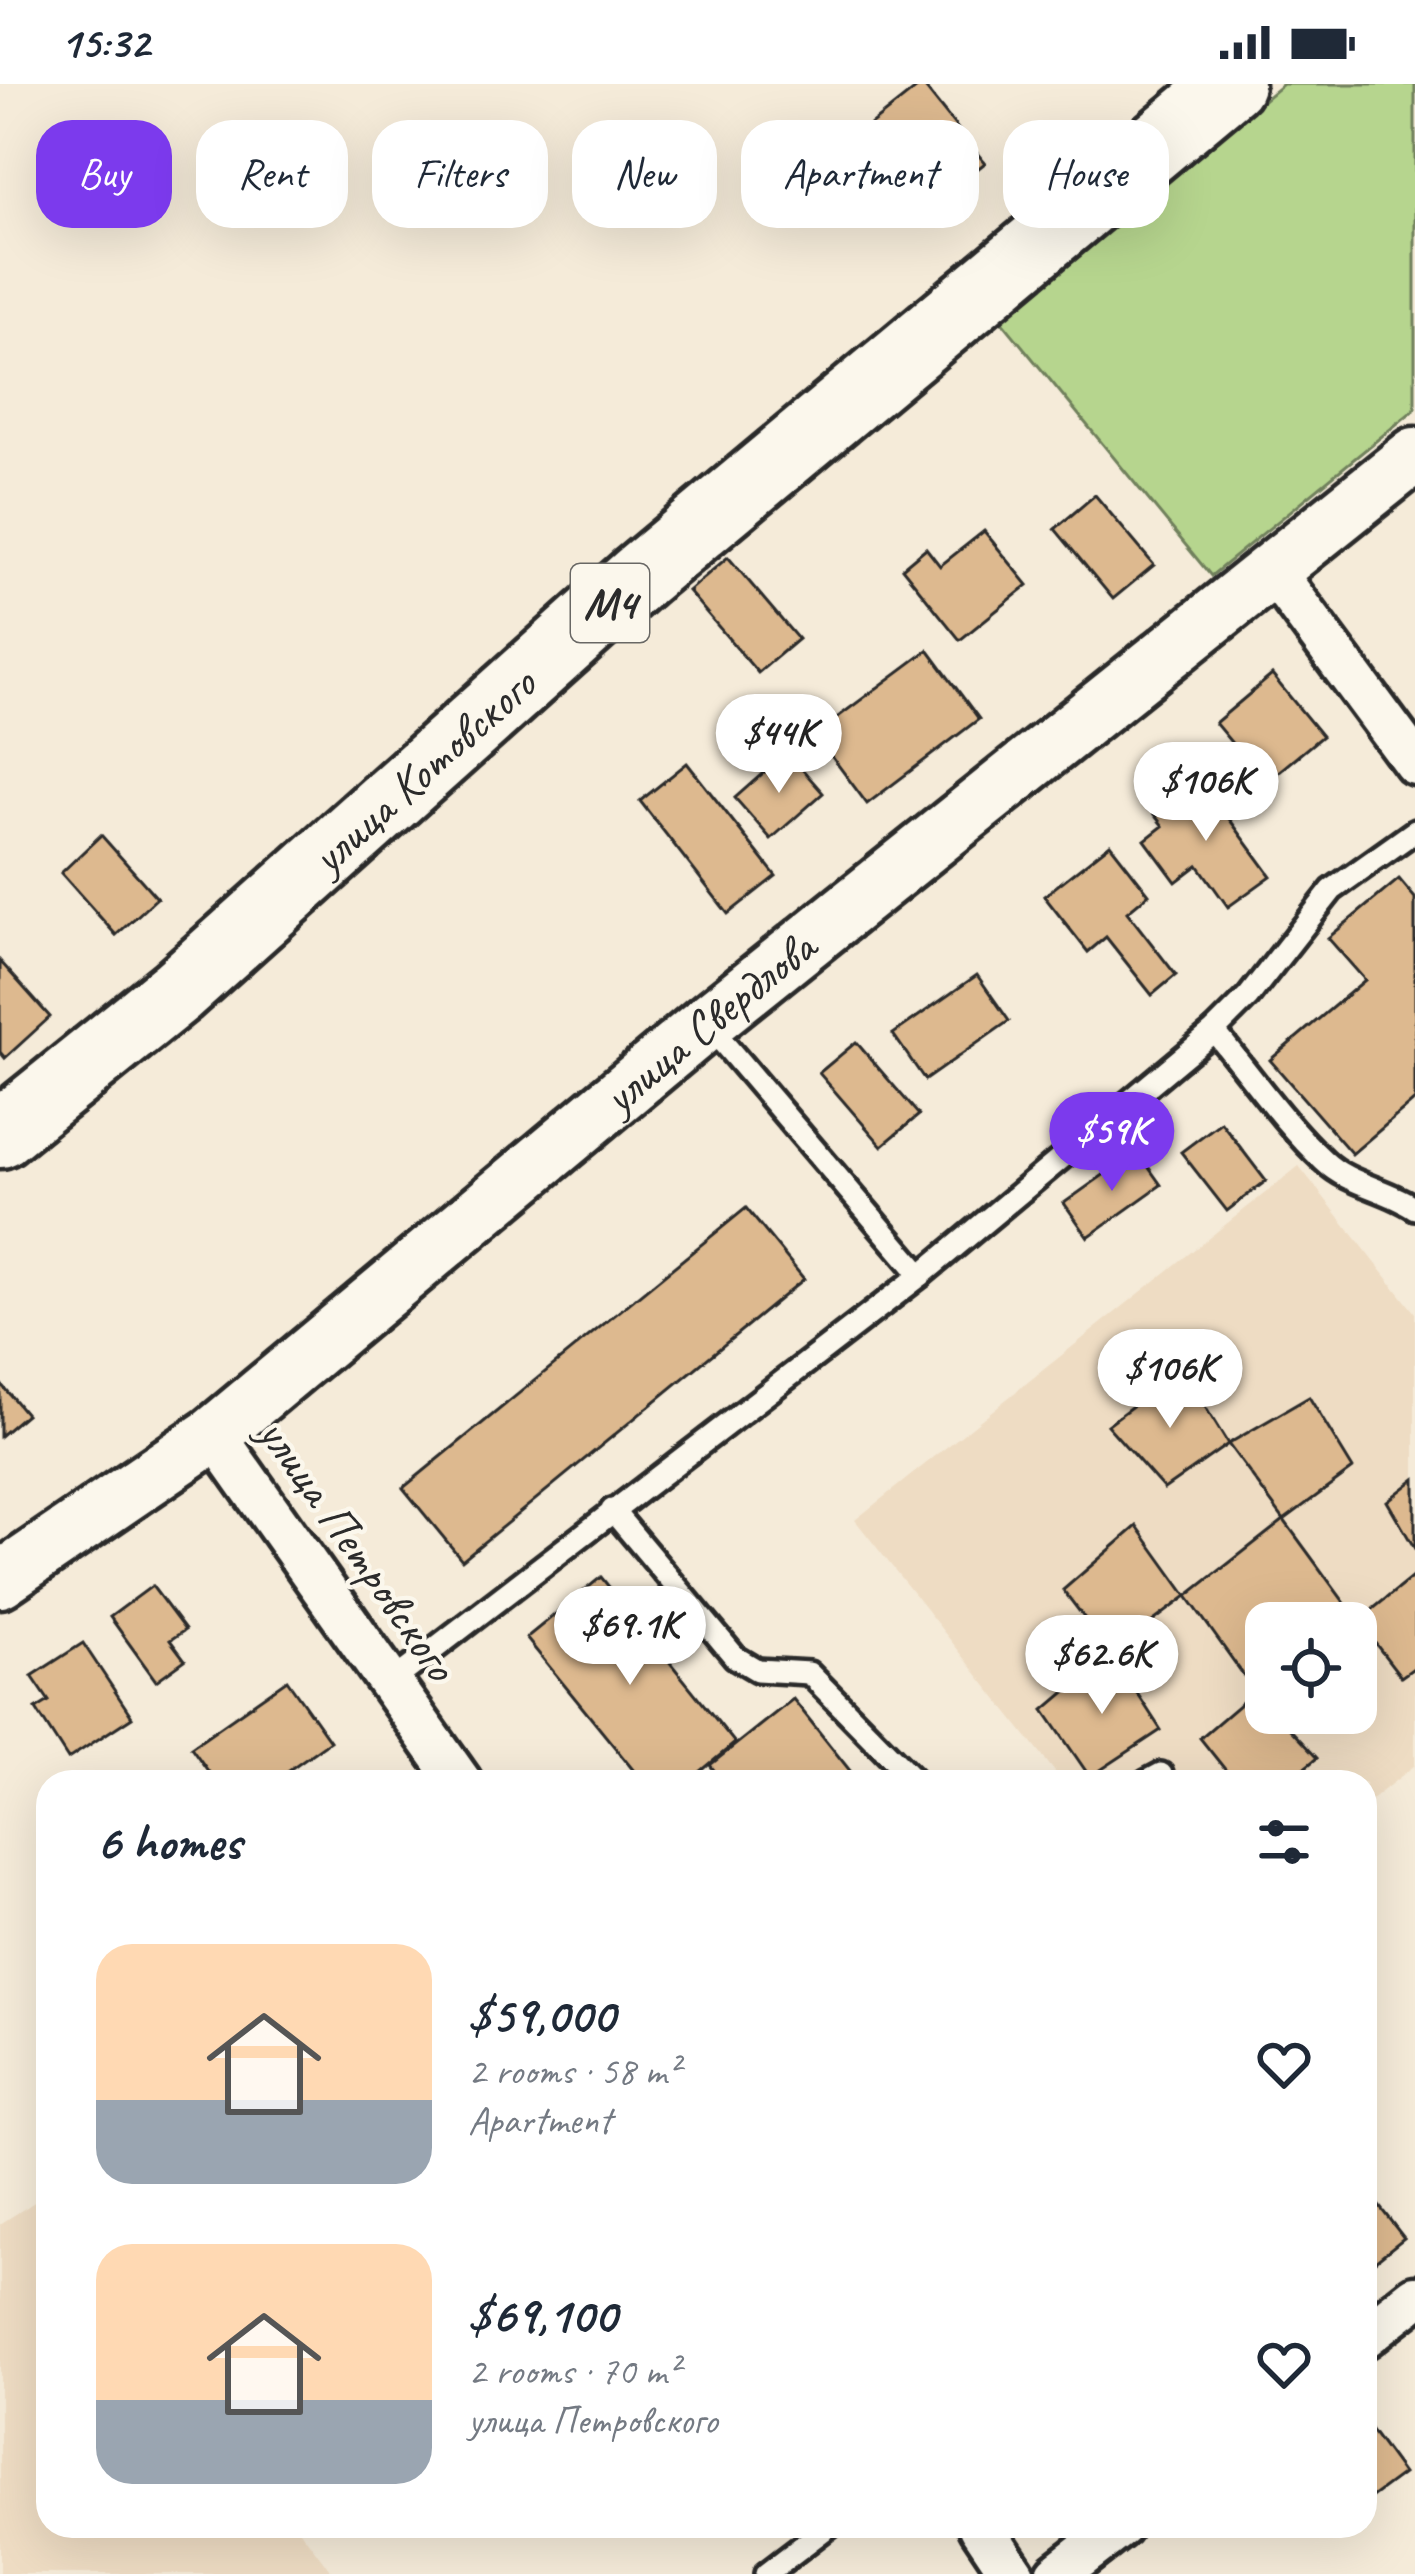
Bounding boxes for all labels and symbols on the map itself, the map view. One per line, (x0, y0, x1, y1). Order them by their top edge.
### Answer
road number: M4 (571, 564, 649, 642)
street label: улица Котовского (296, 652, 550, 889)
pin: $44K (708, 694, 850, 796)
pin: $106K (1122, 742, 1290, 844)
street label: улица Свердлова (588, 915, 831, 1129)
pin: $59K (1041, 1092, 1183, 1194)
pin: $106K (1086, 1329, 1254, 1431)
street label: улица Петровского (244, 1404, 472, 1695)
pin: $69.1K (532, 1586, 728, 1688)
pin: $62.6K (1004, 1615, 1200, 1717)

